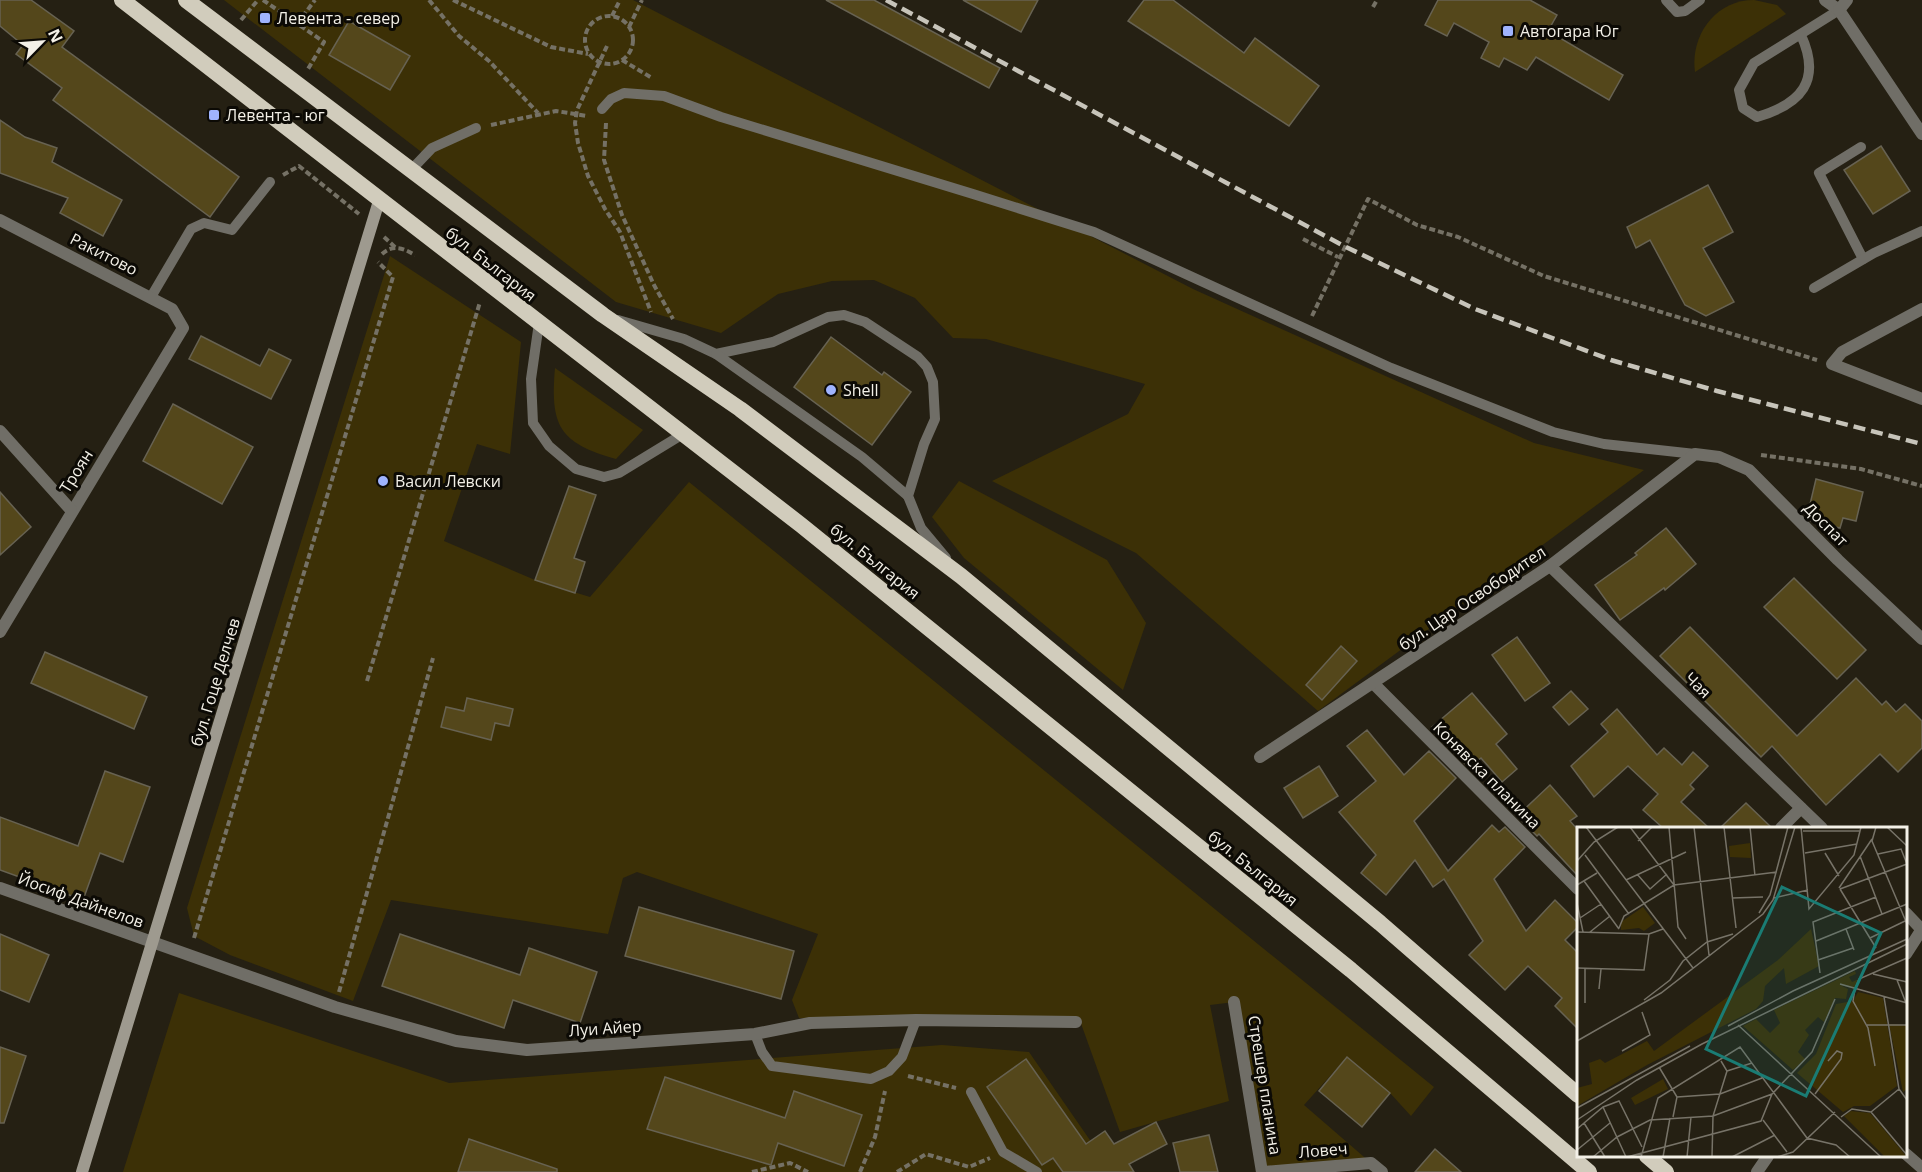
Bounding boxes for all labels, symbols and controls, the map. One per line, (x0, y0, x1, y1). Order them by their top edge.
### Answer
place label: Левента - север (277, 7, 400, 29)
marker: Левента - север (258, 11, 272, 25)
north arrow (12, 12, 72, 72)
place label: Автогара Юг (1520, 20, 1619, 42)
marker: Автогара Юг (1501, 24, 1515, 38)
text: N (43, 25, 68, 46)
place label: Левента - юг (226, 104, 325, 126)
marker: Левента - юг (207, 108, 221, 122)
street label: бул. България (441, 222, 541, 306)
street label: Ракитово (67, 228, 141, 280)
place label: Shell (843, 379, 879, 401)
marker: Shell (824, 383, 838, 397)
street label: Троян (54, 445, 98, 497)
place label: Васил Левски (395, 470, 501, 492)
marker: Васил Левски (376, 474, 390, 488)
street label: Доспат (1799, 497, 1853, 551)
street label: бул. България (825, 518, 925, 604)
street label: бул. Цар Освободител (1394, 541, 1550, 655)
street label: бул. Гоце Делчев (185, 615, 245, 749)
street label: Чая (1680, 667, 1716, 703)
street label: Конявска планина (1428, 716, 1546, 834)
street label: бул. България (1203, 825, 1303, 911)
inset map (1577, 827, 1907, 1157)
street label: Йосиф Дайнелов (15, 867, 147, 933)
street label: Луи Айер (568, 1014, 642, 1042)
street label: Стрешер планина (1243, 1014, 1287, 1156)
street label: Ловеч (1298, 1137, 1348, 1163)

